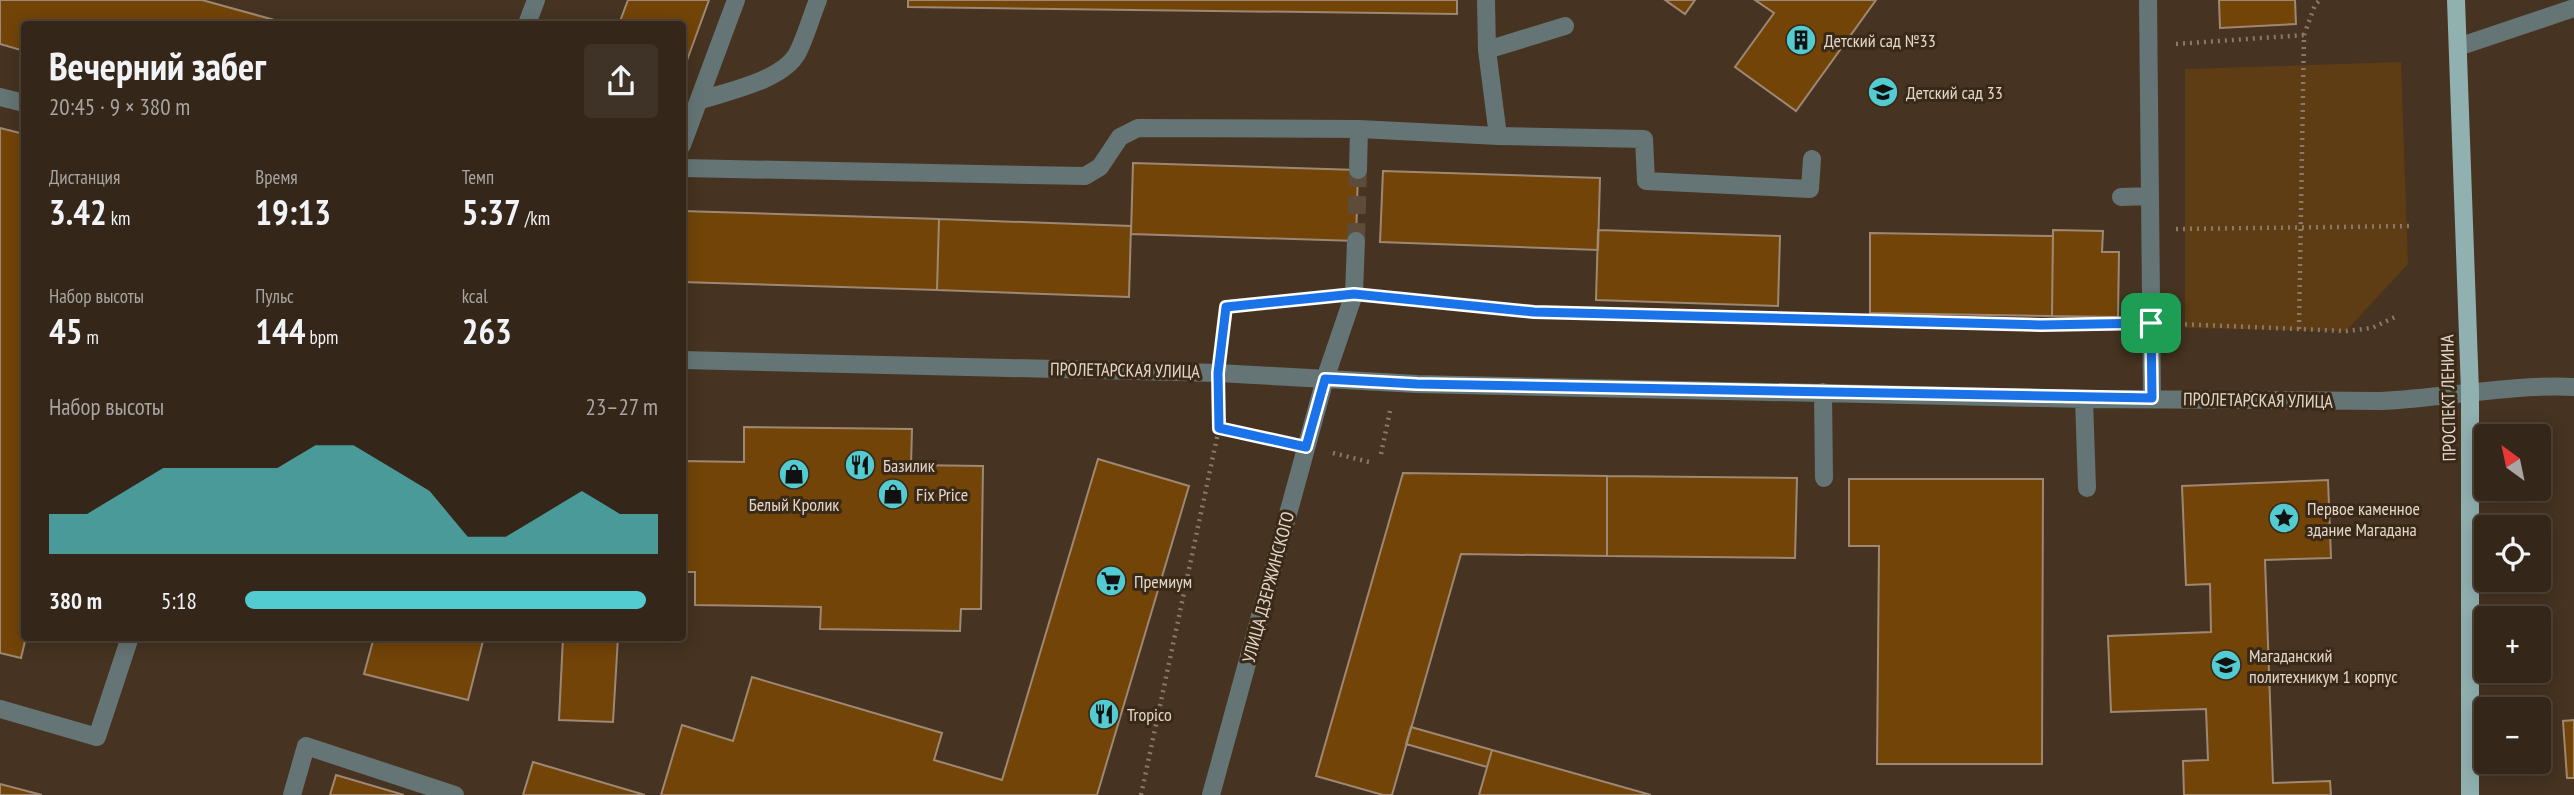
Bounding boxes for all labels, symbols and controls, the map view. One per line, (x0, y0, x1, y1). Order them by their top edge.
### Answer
building icon: Детский сад №33 (1784, 23, 1818, 57)
place label: Детский сад №33 (1824, 29, 1936, 52)
text: Вечерний забег (49, 41, 266, 90)
button: share (584, 44, 658, 118)
school or university icon: Детский сад 33 (1866, 75, 1900, 109)
place label: Детский сад 33 (1906, 81, 2003, 104)
text: 20:45 · 9 × 380 m (49, 92, 190, 121)
text: Дистанция (49, 165, 120, 189)
text: Время (255, 165, 298, 189)
text: Темп (462, 165, 494, 189)
text: 3.42 (49, 189, 107, 235)
text: 19:13 (255, 189, 331, 235)
text: 5:37 (462, 189, 521, 235)
text: km (107, 206, 130, 230)
text: /km (521, 206, 550, 230)
text: Набор высоты (49, 284, 144, 308)
text: Пульс (255, 284, 294, 308)
text: kcal (462, 284, 488, 308)
pin (2121, 293, 2181, 353)
icon: arrive (2132, 304, 2170, 342)
text: 45 (49, 308, 82, 354)
text: 144 (255, 308, 306, 354)
text: 263 (462, 308, 512, 354)
text: m (82, 325, 99, 349)
text: bpm (306, 325, 338, 349)
street label: ПРОСПЕКТ ЛЕНИНА (2435, 334, 2461, 462)
street label: ПРОЛЕТАРСКАЯ УЛИЦА (1050, 357, 1201, 383)
street label: ПРОЛЕТАРСКАЯ УЛИЦА (2183, 387, 2334, 413)
text: Набор высоты (49, 392, 164, 421)
text: 23–27 m (586, 392, 658, 421)
north arrow (2474, 424, 2552, 500)
map controls (2474, 424, 2551, 774)
restaurant icon: Базилик (843, 448, 877, 482)
place label: Базилик (883, 454, 935, 477)
shop icon: Белый Кролик (777, 457, 811, 491)
shop icon: Fix Price (876, 477, 910, 511)
place label: Fix Price (916, 483, 968, 506)
place label: Белый Кролик (749, 493, 839, 516)
place label: Первое каменное здание Магадана (2307, 497, 2420, 541)
place icon: Первое каменное здание Магадана (2267, 501, 2301, 535)
street label: УЛИЦА ДЗЕРЖИНСКОГО (1237, 509, 1299, 665)
button: locate (2474, 515, 2551, 592)
supermarket icon: Премиум (1094, 564, 1128, 598)
place label: Премиум (1134, 570, 1192, 593)
text: 380 m (49, 586, 102, 615)
text: 5:18 (161, 586, 197, 615)
button: + (2474, 606, 2551, 683)
place label: Магаданский политехникум 1 корпус (2249, 644, 2398, 688)
school or university icon: Магаданский политехникум 1 корпус (2209, 648, 2243, 682)
restaurant icon: Tropico (1087, 697, 1121, 731)
button: − (2474, 697, 2551, 774)
place label: Tropico (1127, 703, 1172, 726)

